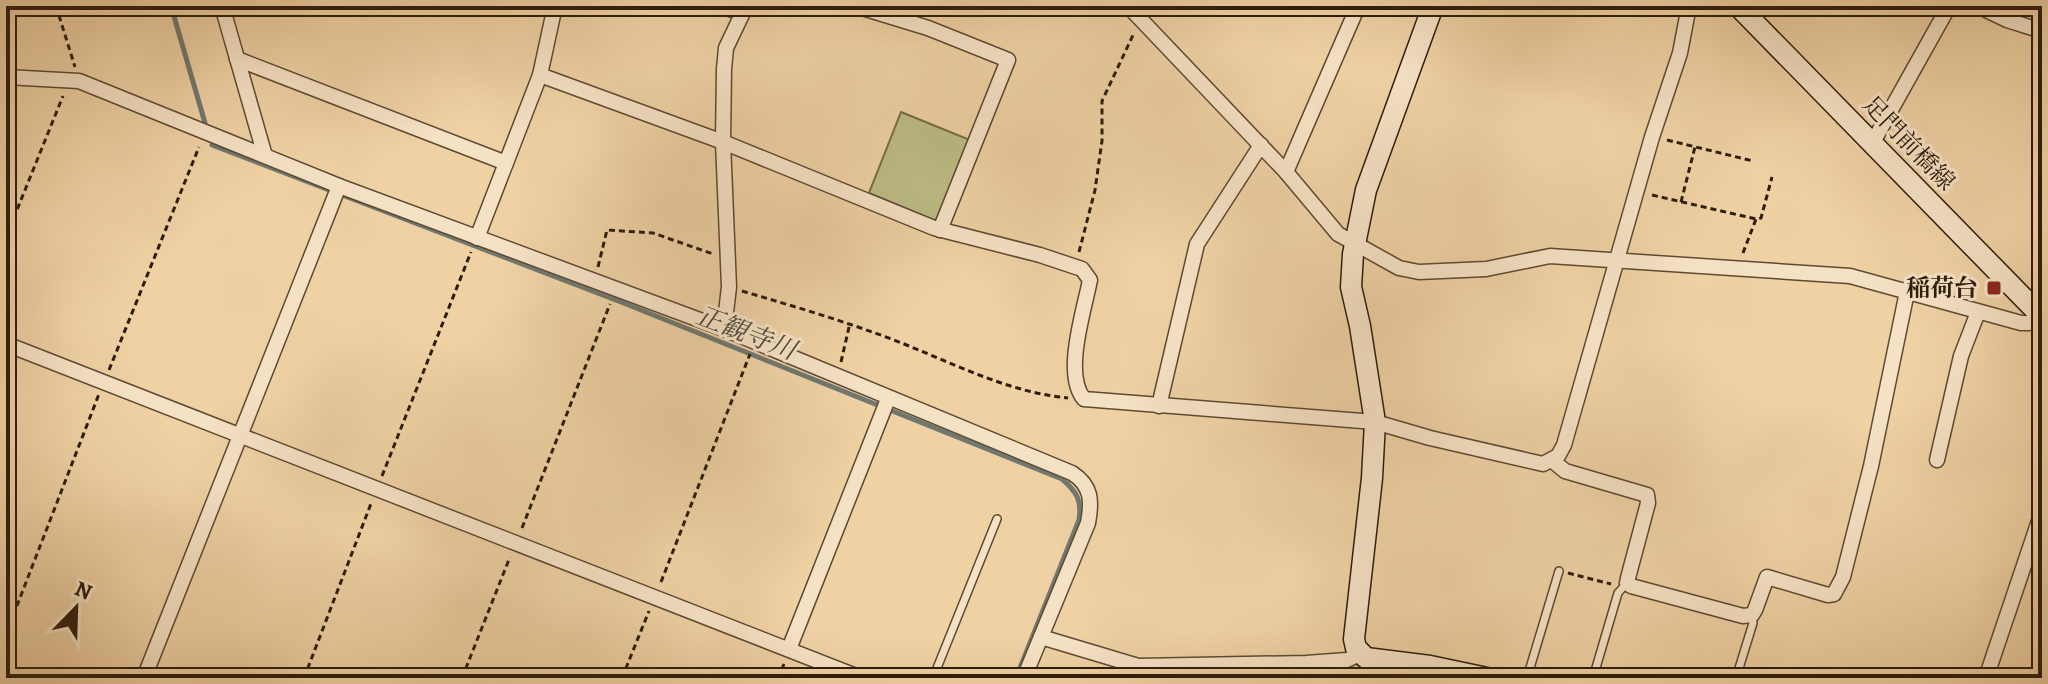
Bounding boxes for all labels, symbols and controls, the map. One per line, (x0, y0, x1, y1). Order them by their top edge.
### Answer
street label: 足門前橋線 (1856, 89, 1962, 197)
place label: 稲荷台 (1906, 272, 1978, 304)
marker: 稲荷台 (1985, 279, 2003, 297)
water label: 正観寺川 (691, 298, 804, 369)
north arrow (36, 568, 116, 648)
text: N (70, 574, 97, 607)

